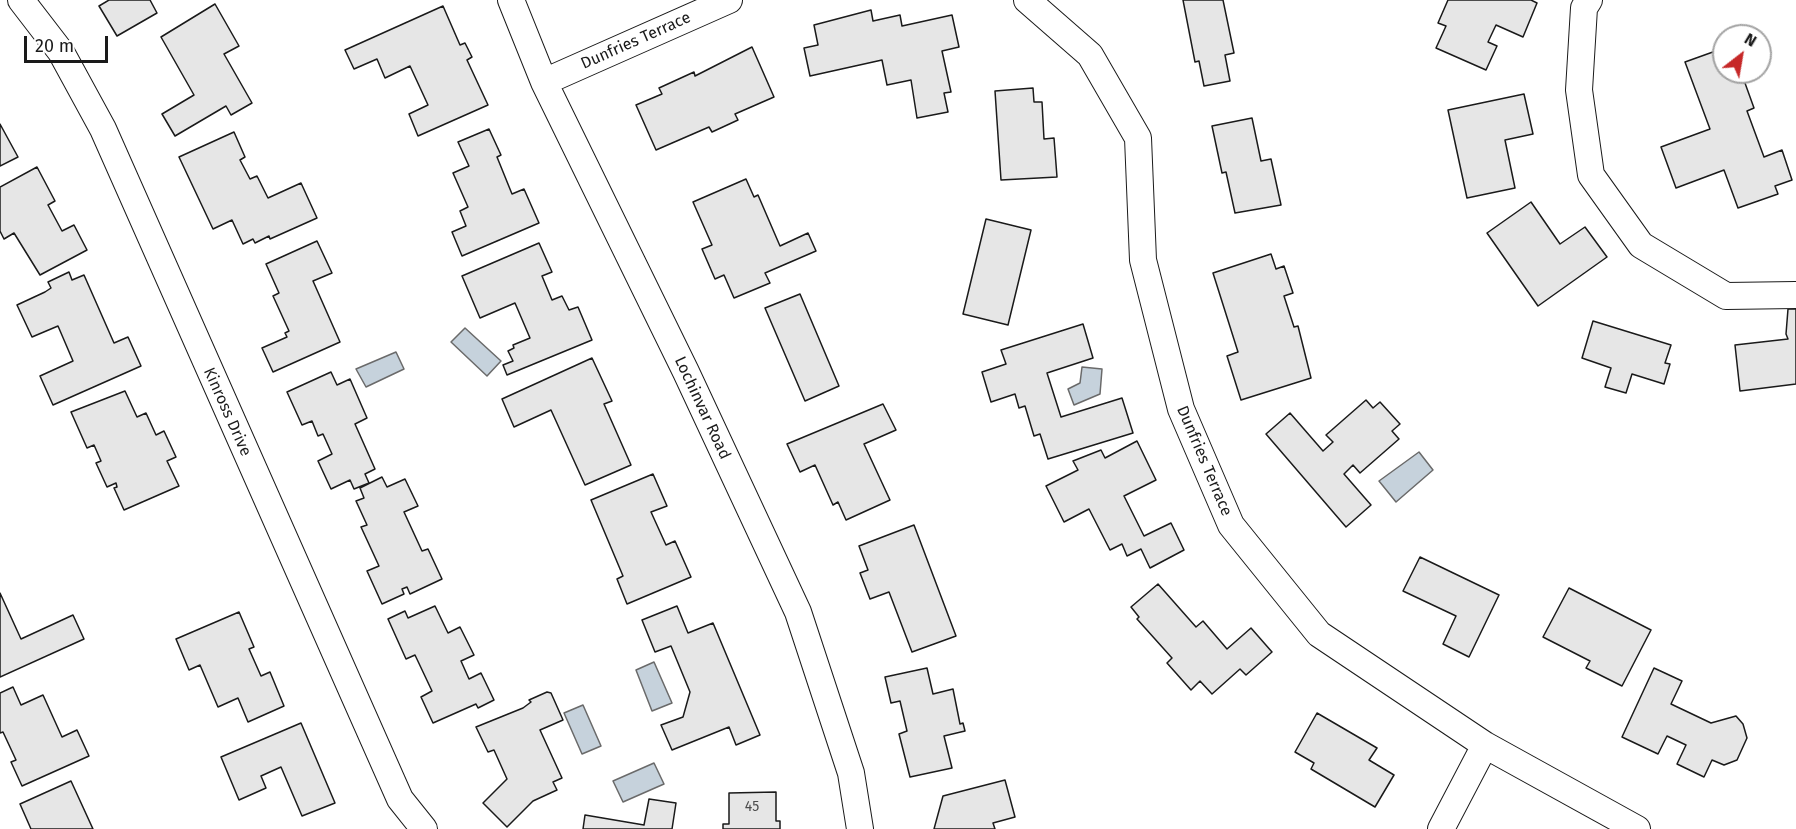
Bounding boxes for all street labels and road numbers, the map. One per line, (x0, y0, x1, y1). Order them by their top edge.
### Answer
street label: Dunfries Terrace (578, 8, 694, 74)
street label: Lochinvar Road (670, 353, 734, 463)
street label: Kinross Drive (199, 365, 255, 459)
street label: Dunfries Terrace (1172, 403, 1236, 519)

